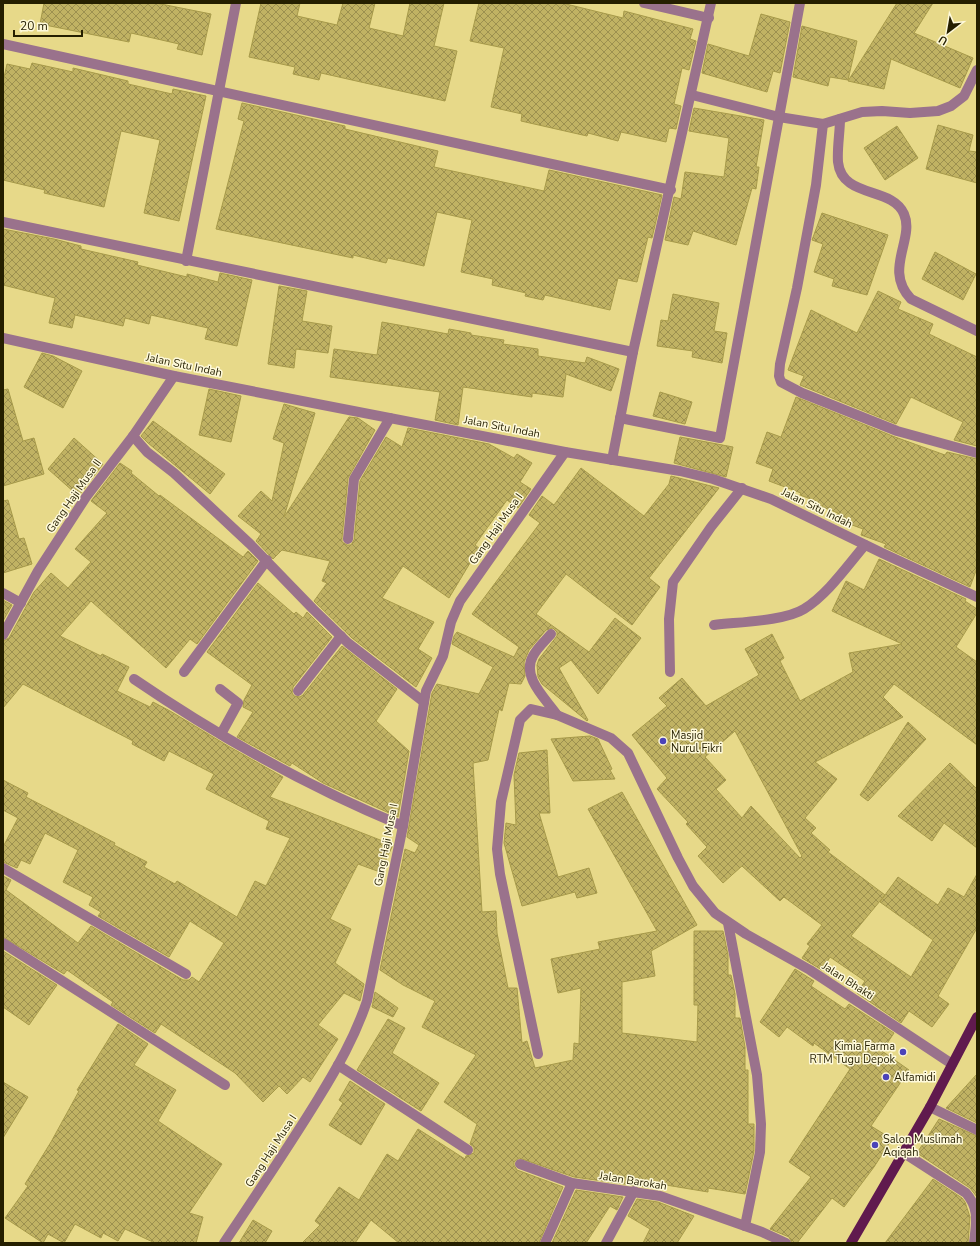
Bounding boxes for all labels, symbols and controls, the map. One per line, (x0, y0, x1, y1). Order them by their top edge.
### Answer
scale bar (14, 12, 82, 38)
north arrow (928, 12, 968, 52)
text: 20 m (20, 18, 48, 34)
text: U (936, 32, 950, 49)
street label: Jalan Situ Indah (144, 349, 223, 380)
street label: Jalan Situ Indah (462, 412, 541, 442)
street label: Gang Haji Musa II (43, 456, 105, 536)
street label: Jalan Situ Indah (778, 484, 855, 532)
street label: Gang Haji Musa I (466, 490, 526, 568)
place label: Masjid Nurul Fikri (671, 728, 722, 756)
marker: Masjid Nurul Fikri (658, 736, 668, 746)
street label: Gang Haji Musa I (371, 802, 401, 888)
street label: Jalan Bhakti (818, 958, 877, 1003)
place label: Kimia Farma RTM Tugu Depok (810, 1039, 895, 1067)
marker: Kimia Farma RTM Tugu Depok (898, 1047, 908, 1057)
place label: Alfamidi (894, 1070, 936, 1085)
marker: Alfamidi (881, 1072, 891, 1082)
street label: Gang Haji Musa I (242, 1112, 300, 1190)
place label: Salon Muslimah Aqiqah (883, 1132, 962, 1160)
marker: Salon Muslimah Aqiqah (870, 1140, 880, 1150)
street label: Jalan Barokah (597, 1168, 668, 1194)

